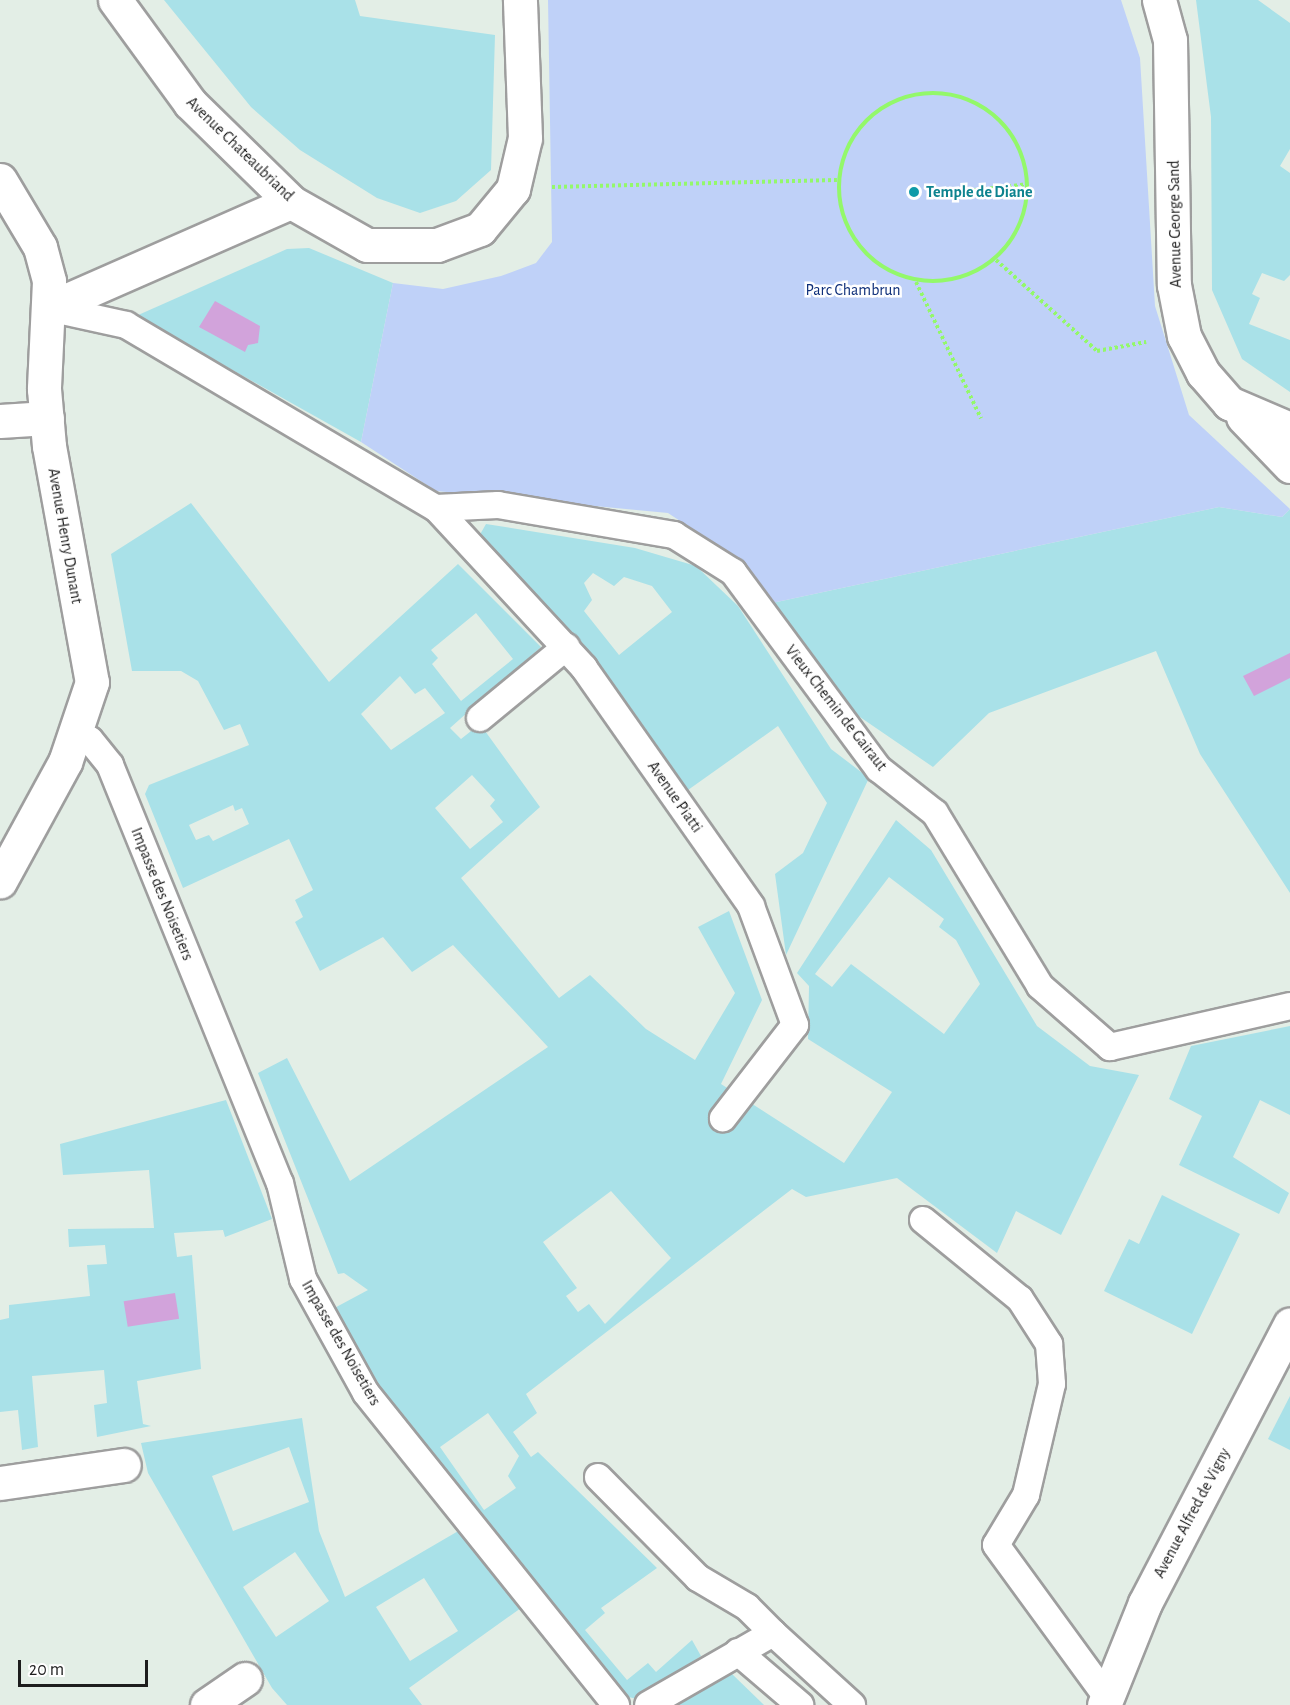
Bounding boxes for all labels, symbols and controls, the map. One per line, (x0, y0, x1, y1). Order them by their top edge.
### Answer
street label: Avenue Chateaubriand (182, 93, 298, 205)
street label: Avenue George Sand (1164, 160, 1186, 288)
place label: Temple de Diane (926, 182, 1033, 202)
marker: Temple de Diane (907, 185, 921, 199)
park label: Parc Chambrun (805, 280, 901, 300)
street label: Avenue Henry Dunant (44, 467, 86, 605)
street label: Vieux Chemin de Gairaut (781, 641, 891, 775)
street label: Avenue Piatti (643, 758, 707, 836)
street label: Impasse des Noisetiers (127, 825, 197, 963)
street label: Impasse des Noisetiers (297, 1277, 385, 1409)
street label: Avenue Alfred de Vigny (1150, 1445, 1234, 1581)
scale bar (21, 1648, 152, 1686)
text: 20 m (29, 1661, 64, 1679)

